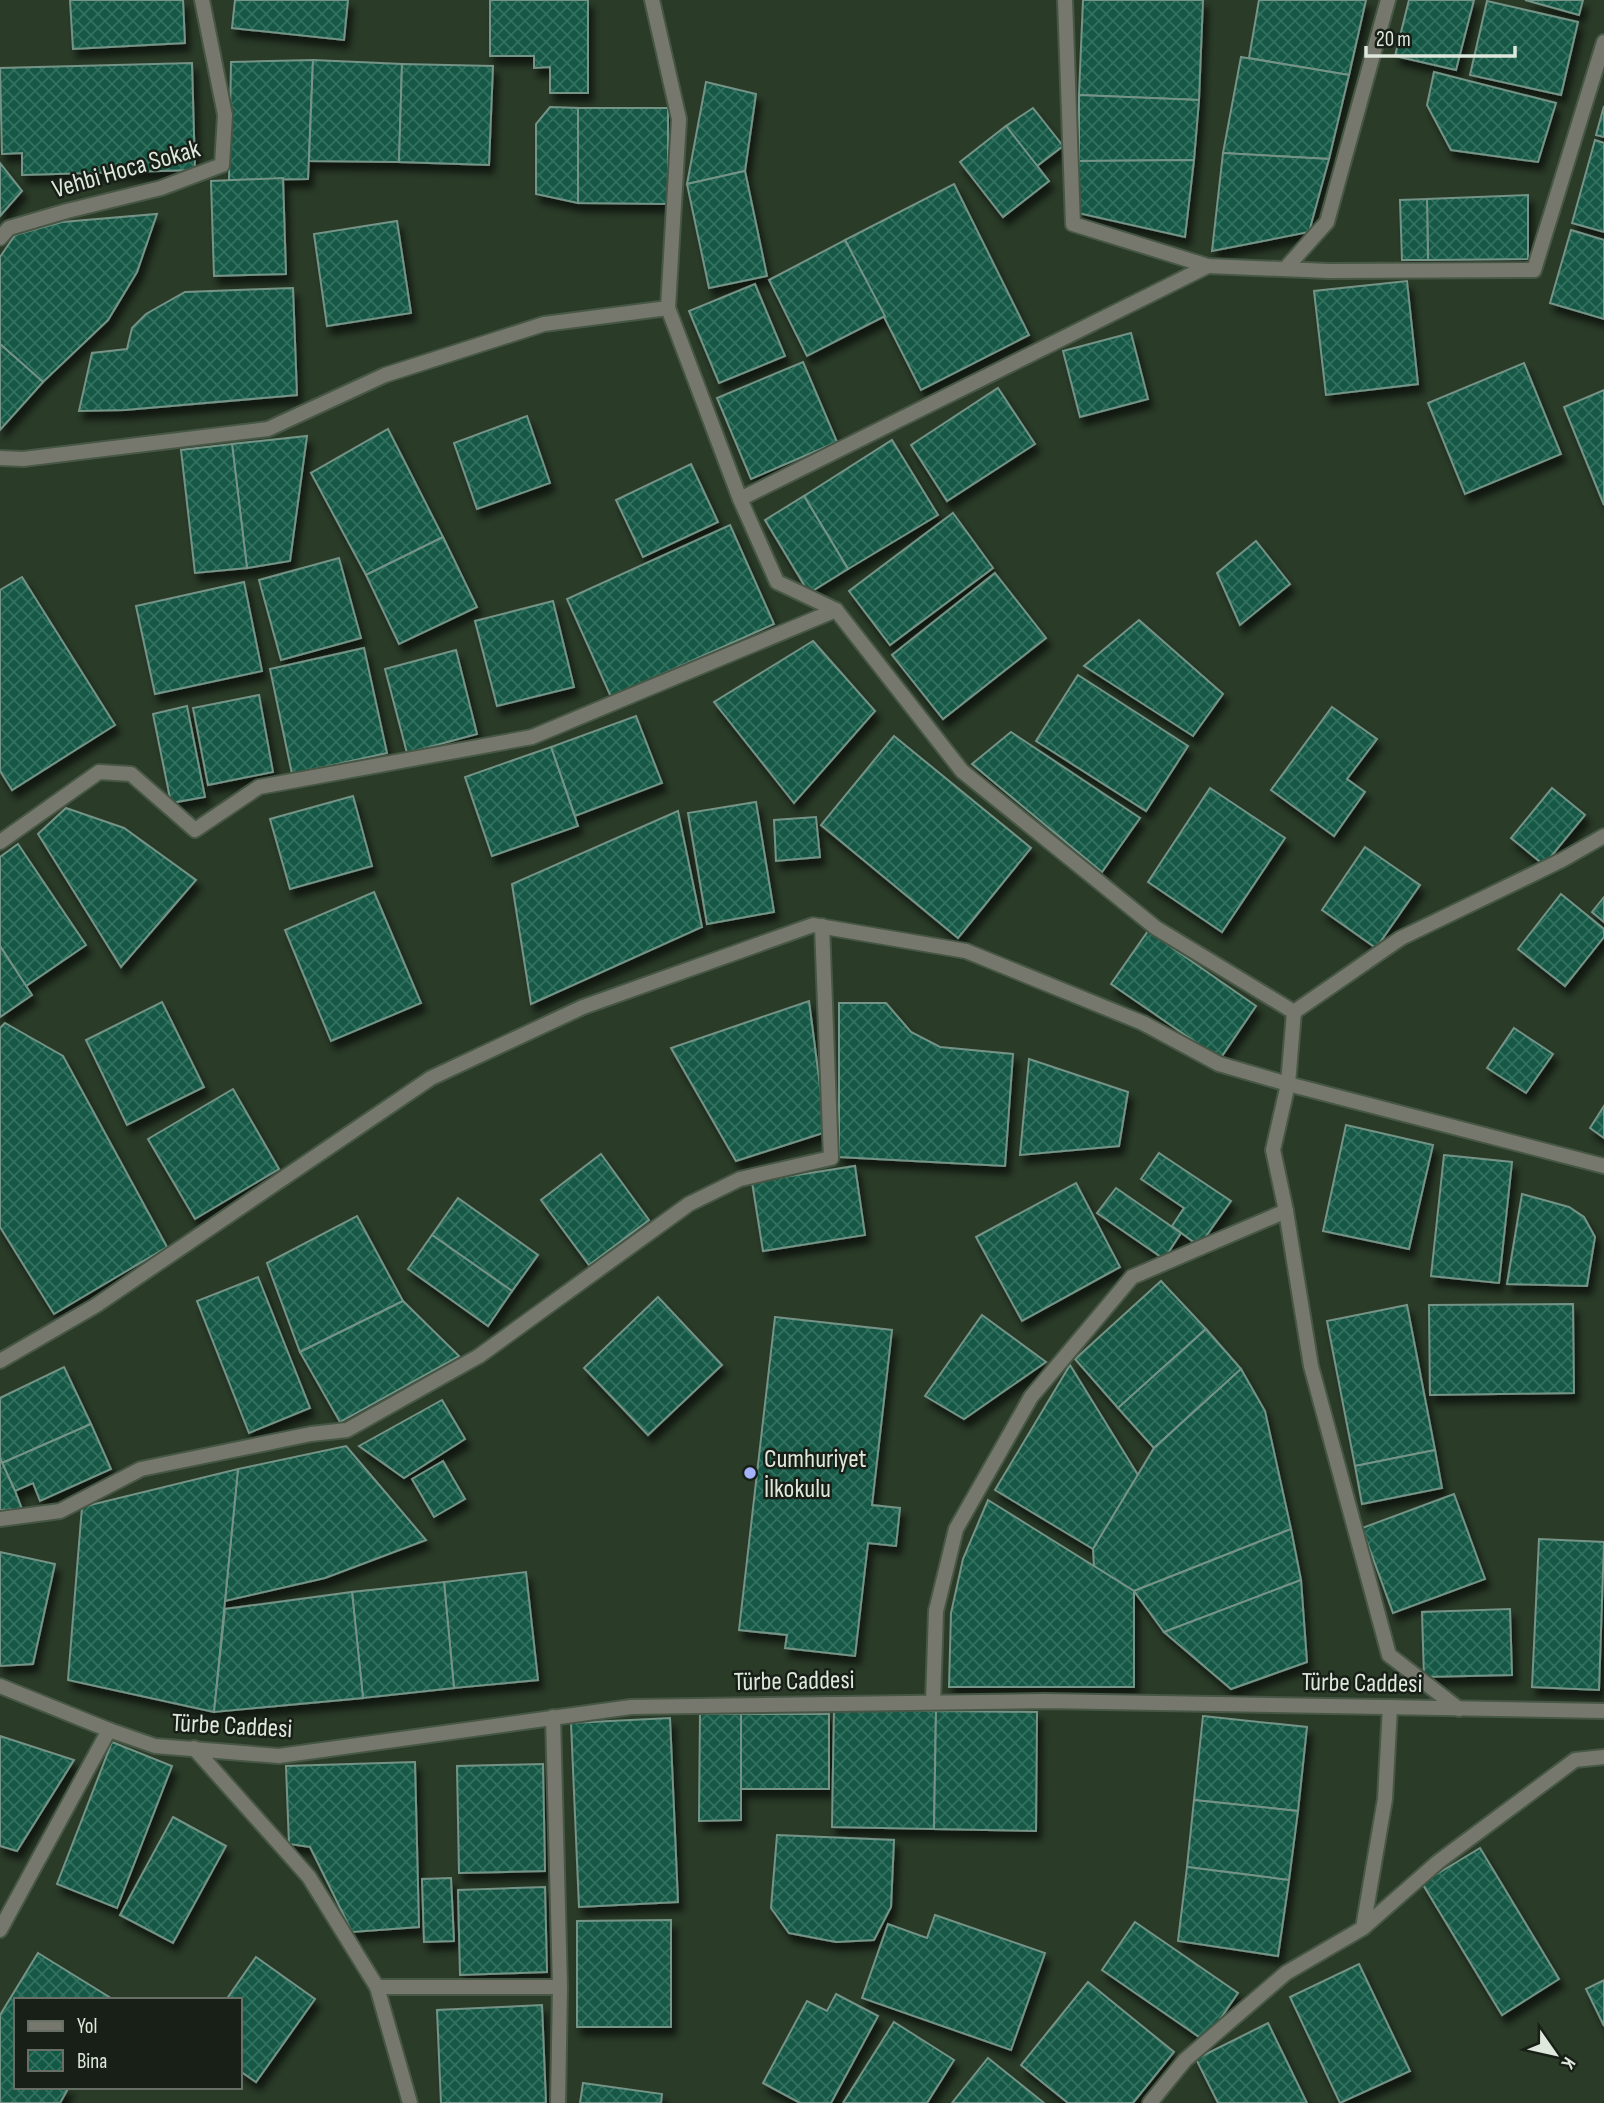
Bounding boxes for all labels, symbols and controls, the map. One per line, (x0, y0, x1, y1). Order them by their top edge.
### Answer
scale bar (1366, 14, 1515, 58)
text: 20 m (1376, 27, 1411, 52)
street label: Vehbi Hoca Sokak (49, 134, 204, 205)
place label: Cumhuriyet İlkokulu (764, 1444, 867, 1505)
marker: Cumhuriyet İlkokulu (742, 1465, 758, 1481)
street label: Türbe Caddesi (733, 1665, 855, 1698)
street label: Türbe Caddesi (1301, 1667, 1423, 1700)
street label: Türbe Caddesi (171, 1708, 293, 1745)
legend (14, 1998, 242, 2089)
text: Yol (77, 2014, 97, 2039)
north arrow (1520, 2019, 1590, 2089)
text: Bina (77, 2049, 107, 2074)
text: K (1555, 2052, 1580, 2074)

